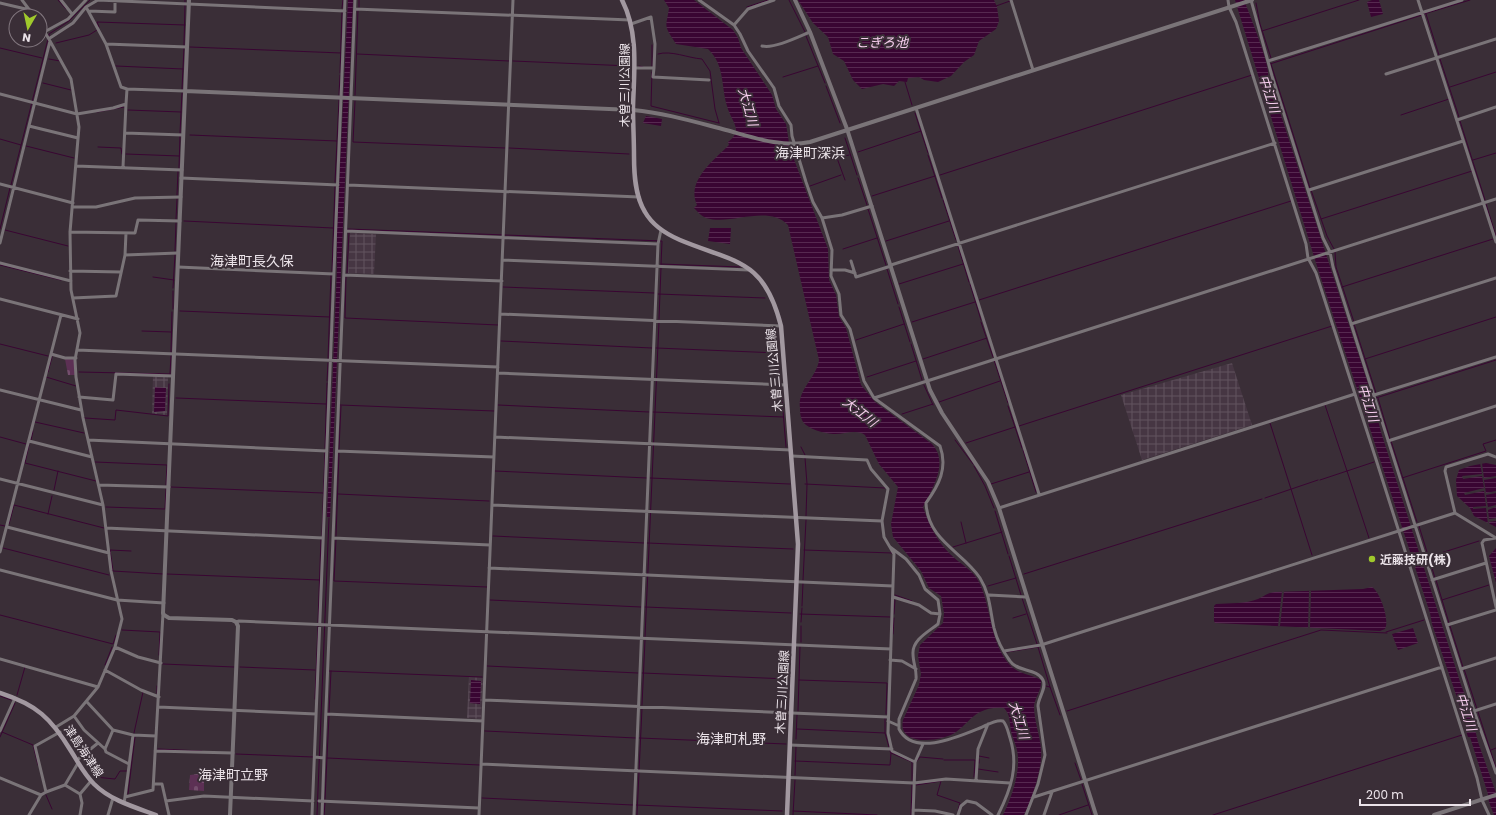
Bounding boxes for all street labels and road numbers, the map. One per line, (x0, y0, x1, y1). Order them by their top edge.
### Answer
street label: 木曽三川公園線 (616, 43, 633, 127)
street label: 木曽三川公園線 (762, 327, 786, 413)
street label: 木曽三川公園線 (771, 650, 793, 734)
street label: 津島海津線 (60, 721, 108, 781)

